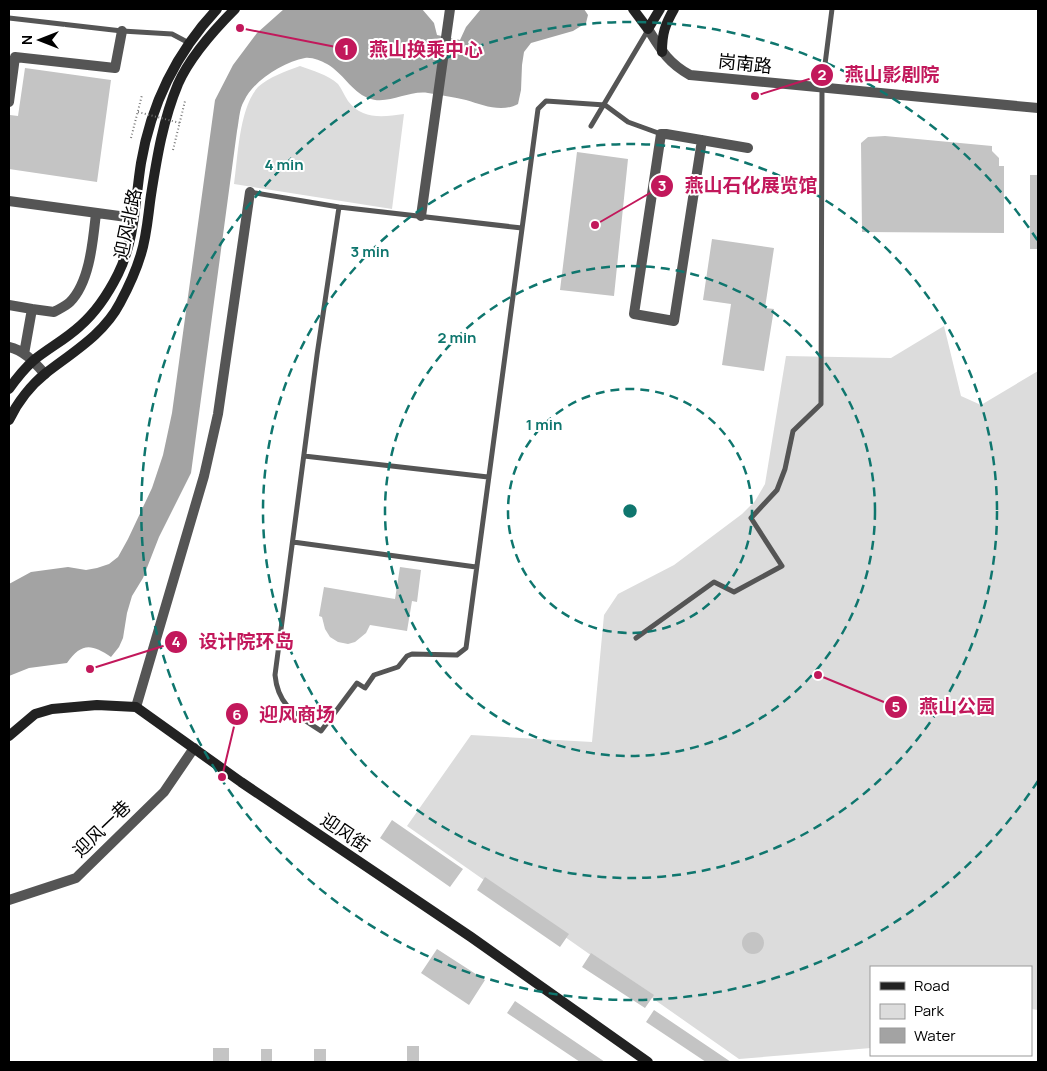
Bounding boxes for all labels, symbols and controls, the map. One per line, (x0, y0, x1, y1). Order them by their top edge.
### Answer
north arrow (15, 15, 65, 65)
callout: 燕山换乘中心 (334, 32, 493, 66)
text: N (17, 35, 36, 45)
text: 燕山换乘中心 (369, 36, 483, 62)
text: 1 (343, 39, 349, 60)
street label: 岗南路 (717, 48, 773, 78)
callout: 燕山影剧院 (810, 58, 950, 92)
text: 燕山影剧院 (844, 61, 940, 87)
text: 2 (818, 64, 827, 85)
text: 4 min (264, 154, 304, 175)
callout: 燕山石化展览馆 (650, 169, 828, 203)
text: 燕山石化展览馆 (684, 172, 818, 198)
text: 3 (658, 175, 666, 196)
street label: 迎风北路 (108, 186, 146, 262)
text: 3 min (351, 241, 389, 262)
text: 2 min (437, 327, 477, 348)
text: 1 min (526, 414, 562, 435)
centre of rings (621, 502, 639, 520)
callout: 设计院环岛 (164, 625, 304, 659)
text: 设计院环岛 (198, 628, 294, 654)
text: 4 (171, 631, 181, 652)
callout: 燕山公园 (884, 690, 1005, 724)
text: 燕山公园 (919, 693, 995, 719)
text: 5 (892, 696, 901, 717)
callout: 迎风商场 (224, 697, 345, 731)
text: 迎风商场 (259, 701, 335, 727)
text: 6 (232, 704, 242, 725)
street label: 迎风一巷 (67, 795, 136, 862)
street label: 迎风街 (316, 807, 375, 857)
legend (870, 966, 1032, 1056)
text: Road (914, 975, 950, 996)
text: Park (914, 1000, 944, 1021)
text: Water (914, 1025, 956, 1046)

